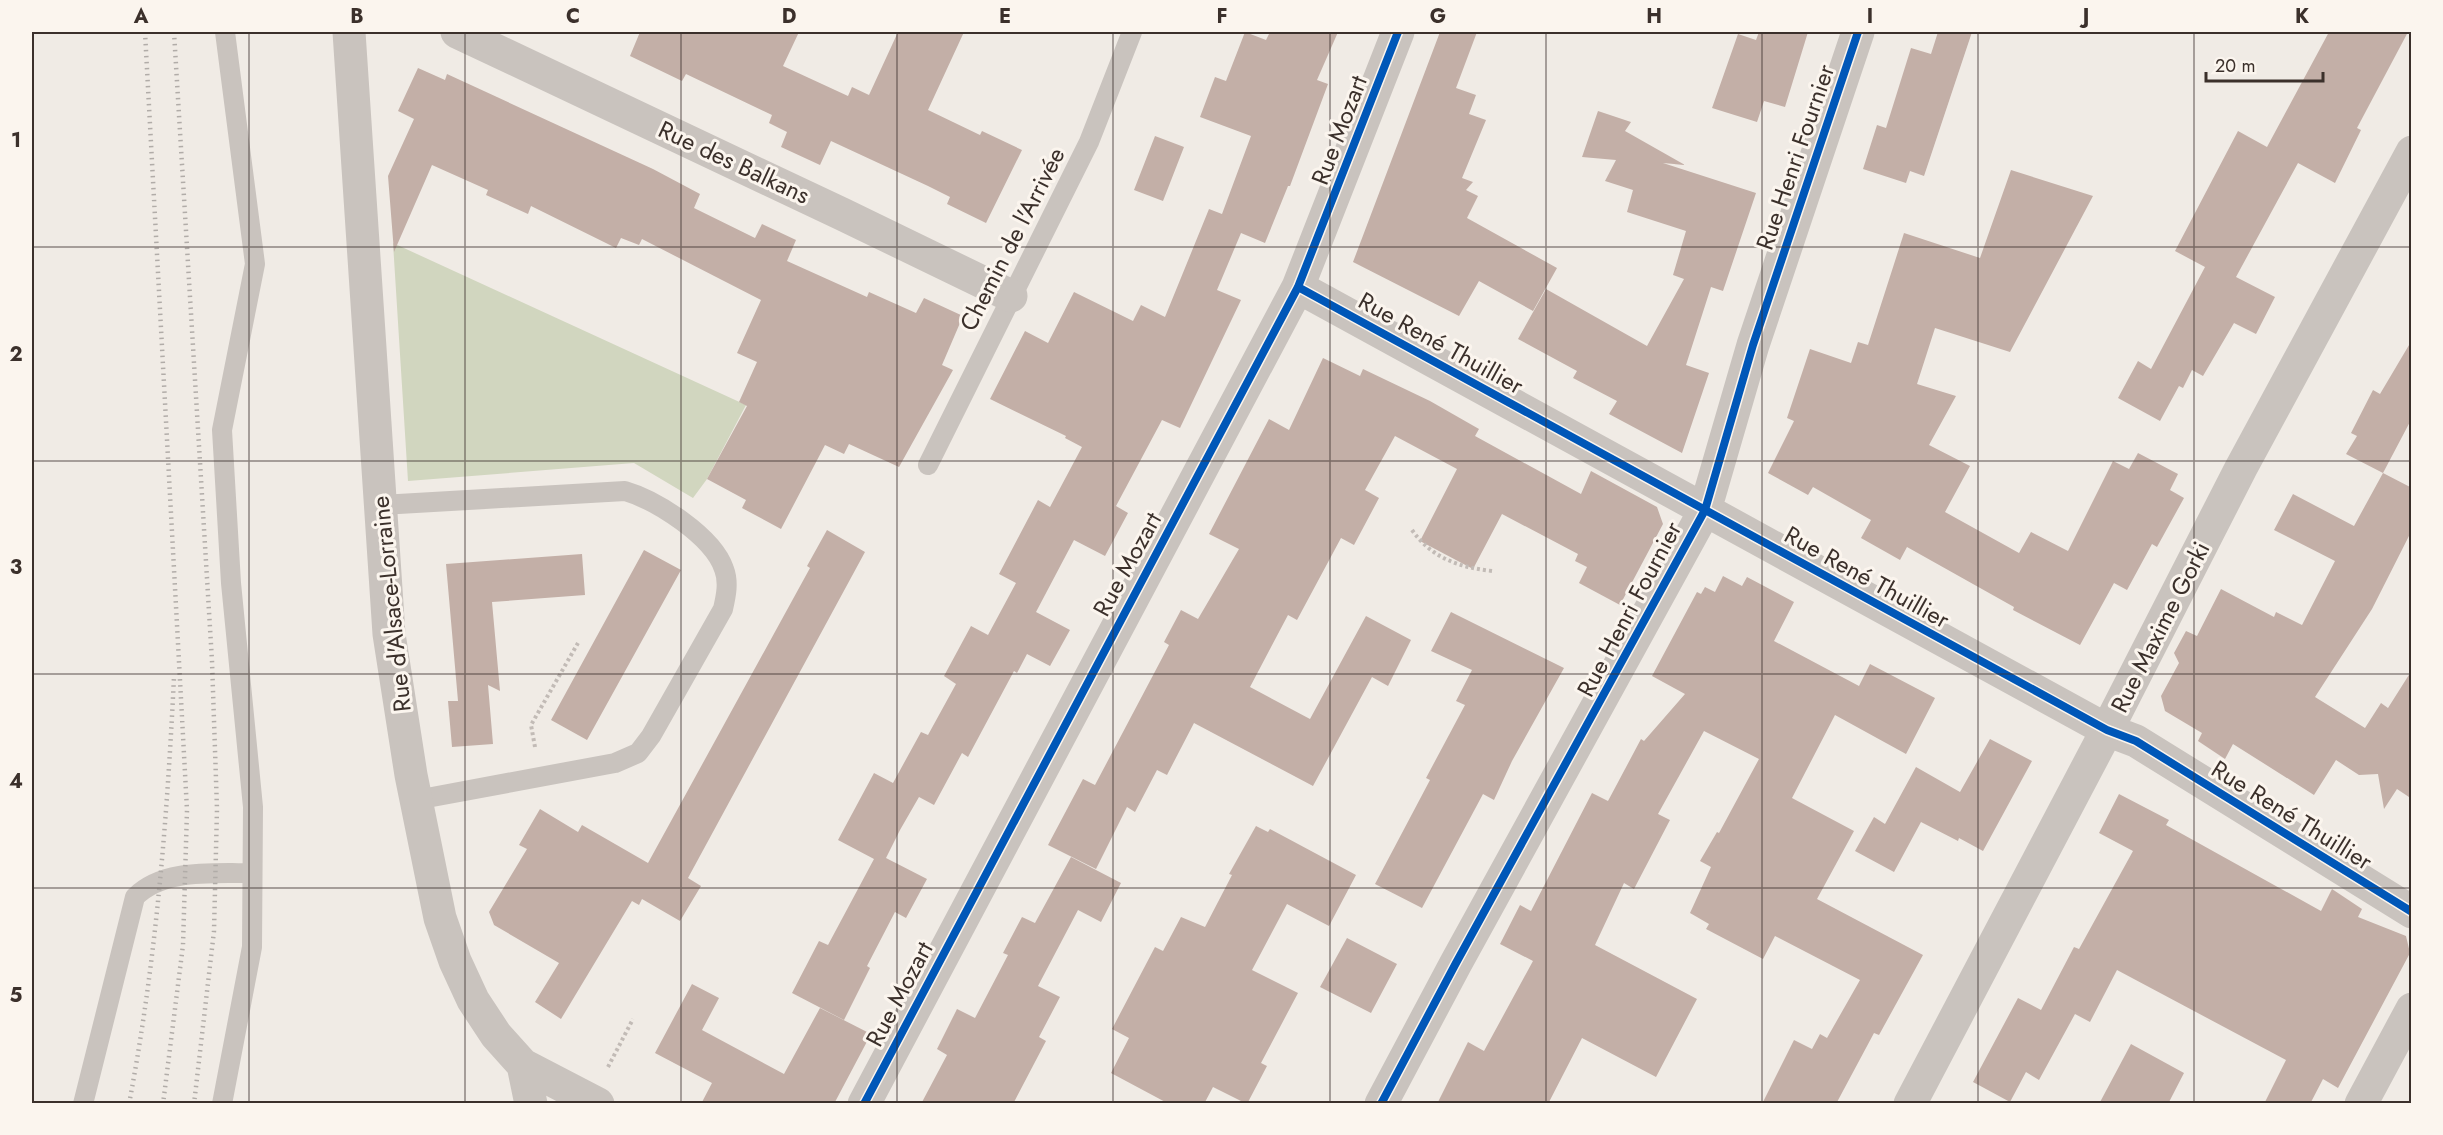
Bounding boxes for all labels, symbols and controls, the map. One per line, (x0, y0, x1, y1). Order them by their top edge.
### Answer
text: A (133, 2, 149, 31)
text: B (350, 2, 364, 31)
text: C (566, 2, 580, 31)
text: D (782, 2, 796, 31)
text: E (999, 2, 1011, 31)
text: F (1216, 2, 1228, 31)
text: G (1430, 2, 1446, 31)
text: H (1646, 2, 1662, 31)
text: I (1867, 2, 1873, 31)
text: J (2079, 2, 2089, 31)
text: K (2295, 2, 2309, 31)
scale bar (2206, 45, 2323, 83)
text: 20 m (2215, 53, 2255, 79)
street label: Rue Henri Fournier (1747, 59, 1843, 254)
street label: Rue Mozart (1302, 70, 1376, 190)
street label: Rue des Balkans (653, 112, 815, 212)
text: 1 (11, 126, 21, 155)
street label: Chemin de l'Arrivée (951, 141, 1073, 337)
street label: Rue René Thuillier (1352, 283, 1531, 403)
text: 2 (9, 340, 23, 369)
street label: Rue d'Alsace-Lorraine (362, 494, 420, 714)
street label: Rue Mozart (1084, 505, 1170, 623)
street label: Rue Henri Fournier (1568, 514, 1690, 703)
street label: Rue René Thuillier (1778, 517, 1957, 637)
street label: Rue Maxime Gorki (2102, 535, 2218, 719)
text: 3 (10, 553, 22, 582)
street label: Rue René Thuillier (2205, 751, 2380, 879)
text: 4 (9, 767, 23, 796)
street label: Rue Mozart (857, 935, 941, 1053)
text: 5 (10, 981, 23, 1010)

